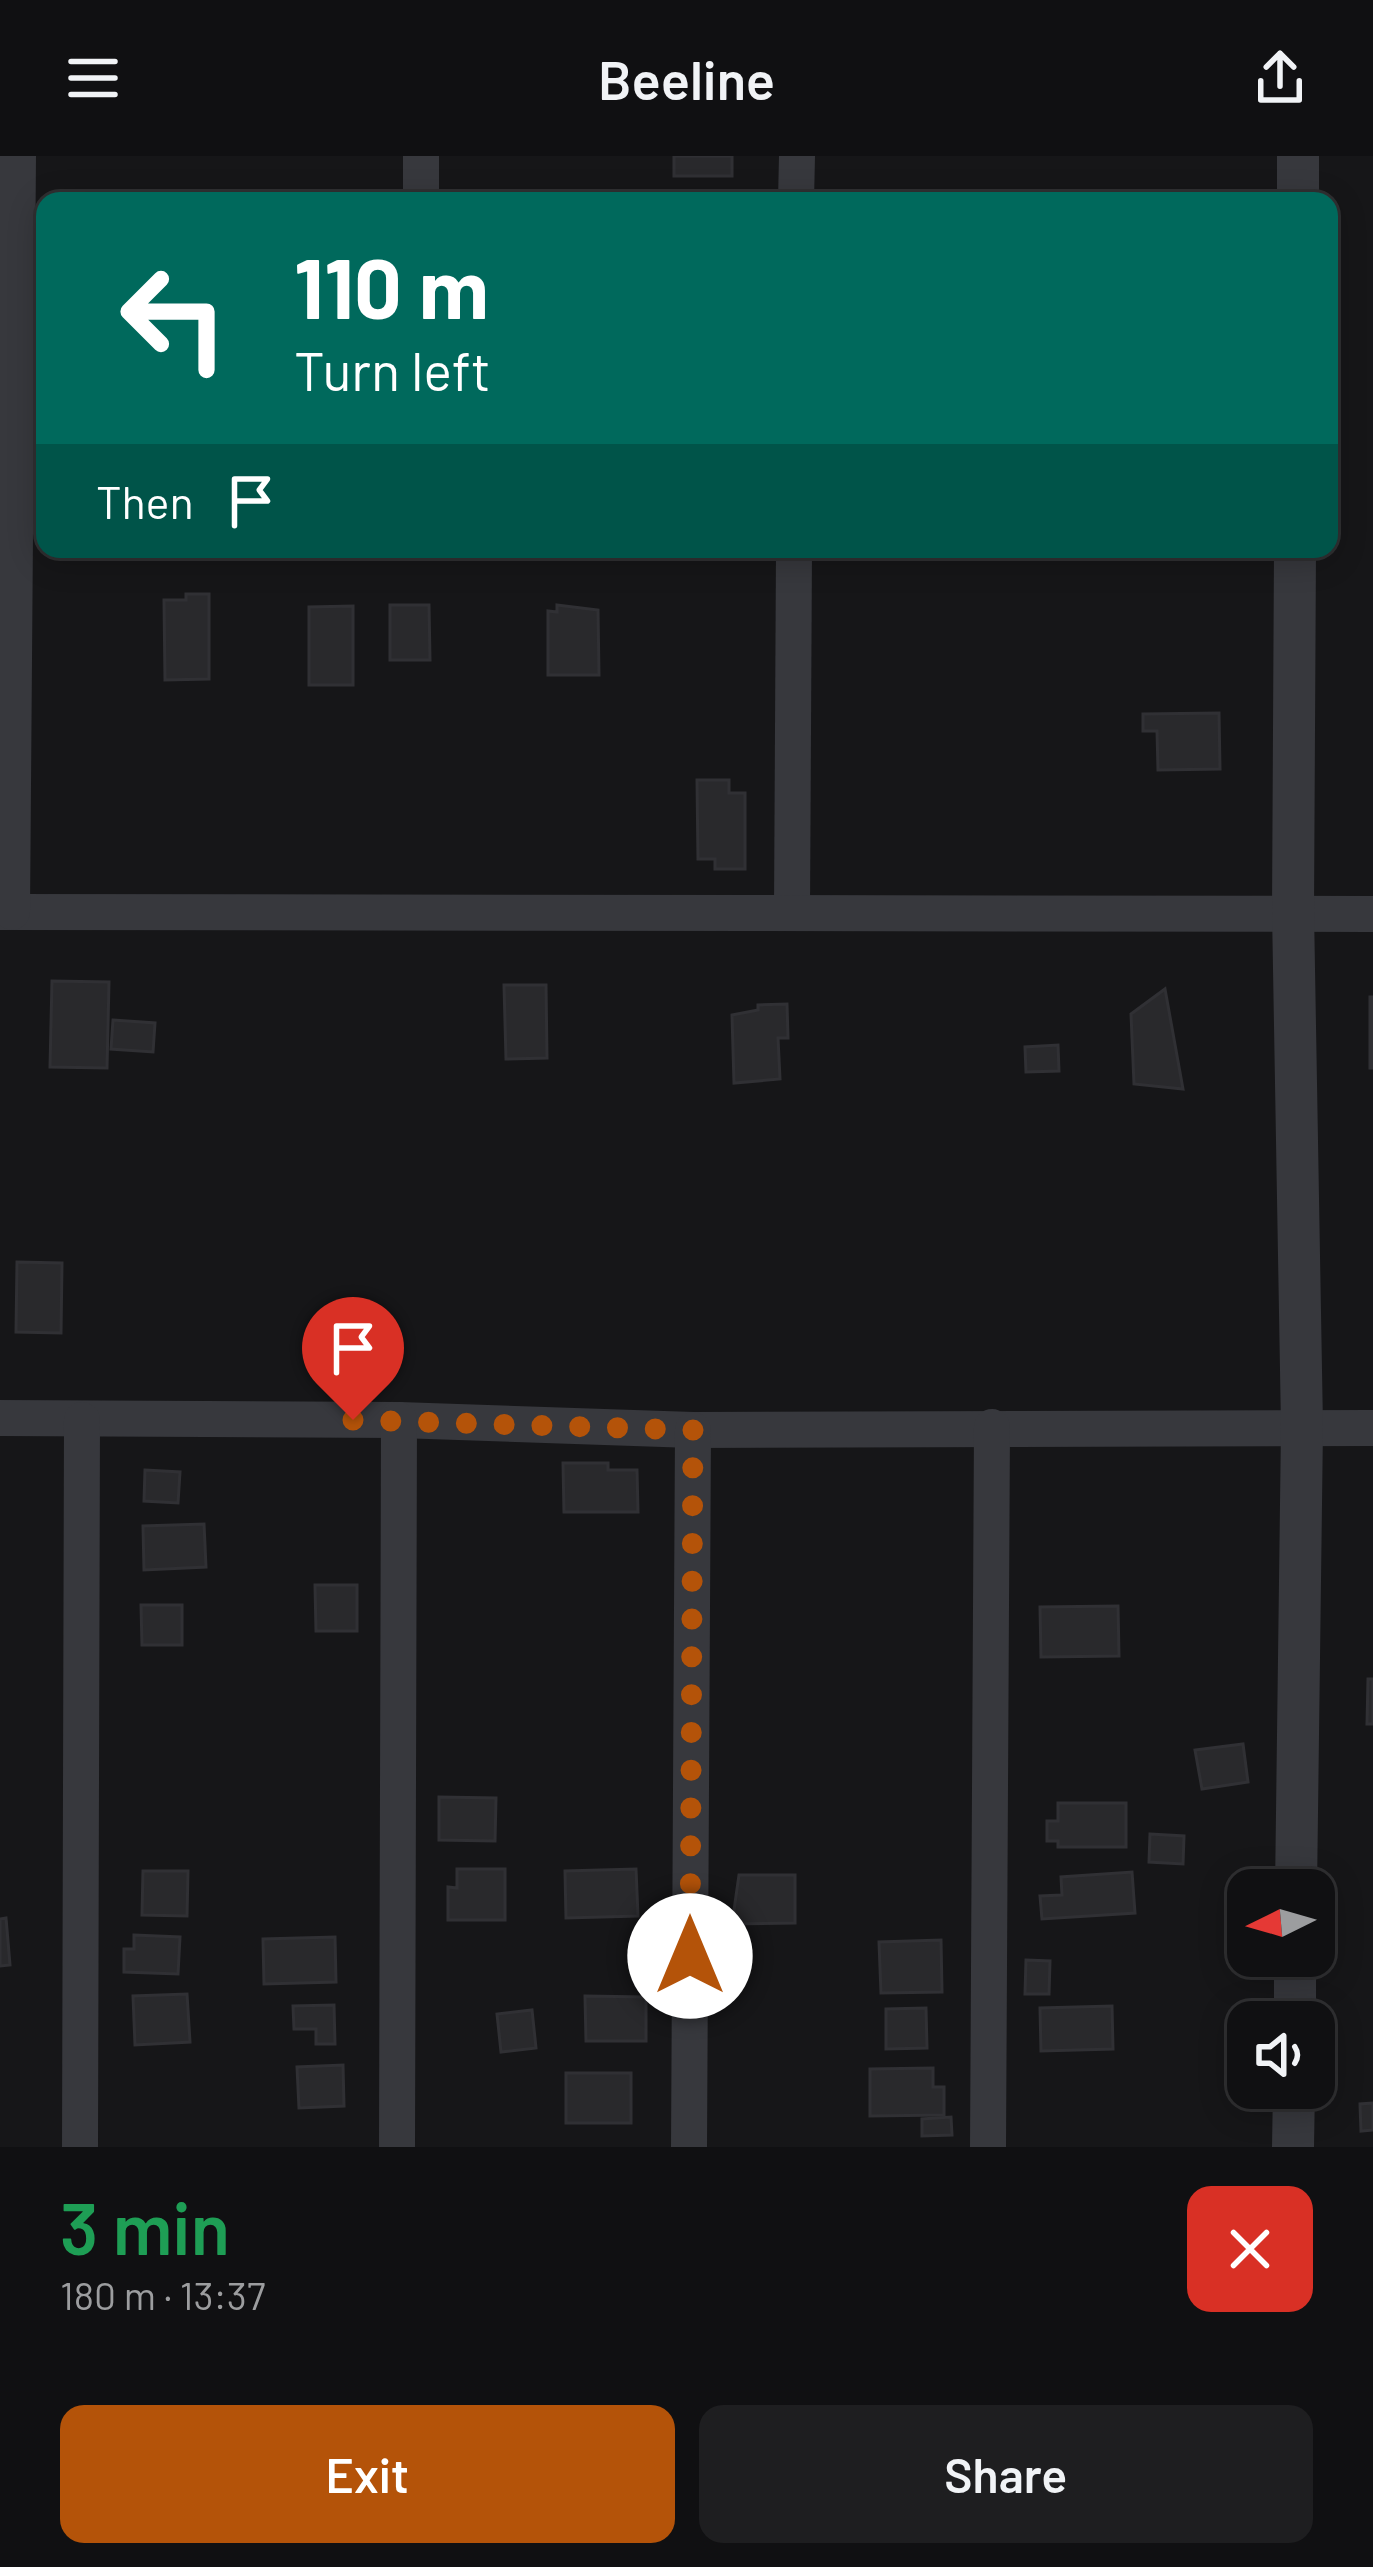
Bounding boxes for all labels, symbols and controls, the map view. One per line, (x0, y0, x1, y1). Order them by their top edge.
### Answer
icon: menu (60, 45, 126, 111)
icon: share (1247, 45, 1313, 111)
text: Beeline (598, 46, 775, 111)
text: 110 m (294, 235, 489, 336)
icon: left (96, 240, 252, 396)
text: Turn left (294, 337, 491, 402)
icon: arrive (218, 468, 284, 534)
text: Then (96, 474, 194, 528)
pin (302, 1297, 404, 1420)
icon: arrive (320, 1315, 386, 1381)
north arrow (1227, 1869, 1335, 1977)
map controls (1227, 1869, 1335, 2109)
position arrow (627, 1893, 753, 2019)
button: sound (1227, 2001, 1335, 2109)
text: 3 min (60, 2183, 230, 2269)
button: close (1187, 2186, 1313, 2312)
text: 180 m · 13:37 (60, 2271, 265, 2318)
button: Exit (60, 2405, 675, 2543)
button: Share (699, 2405, 1313, 2543)

